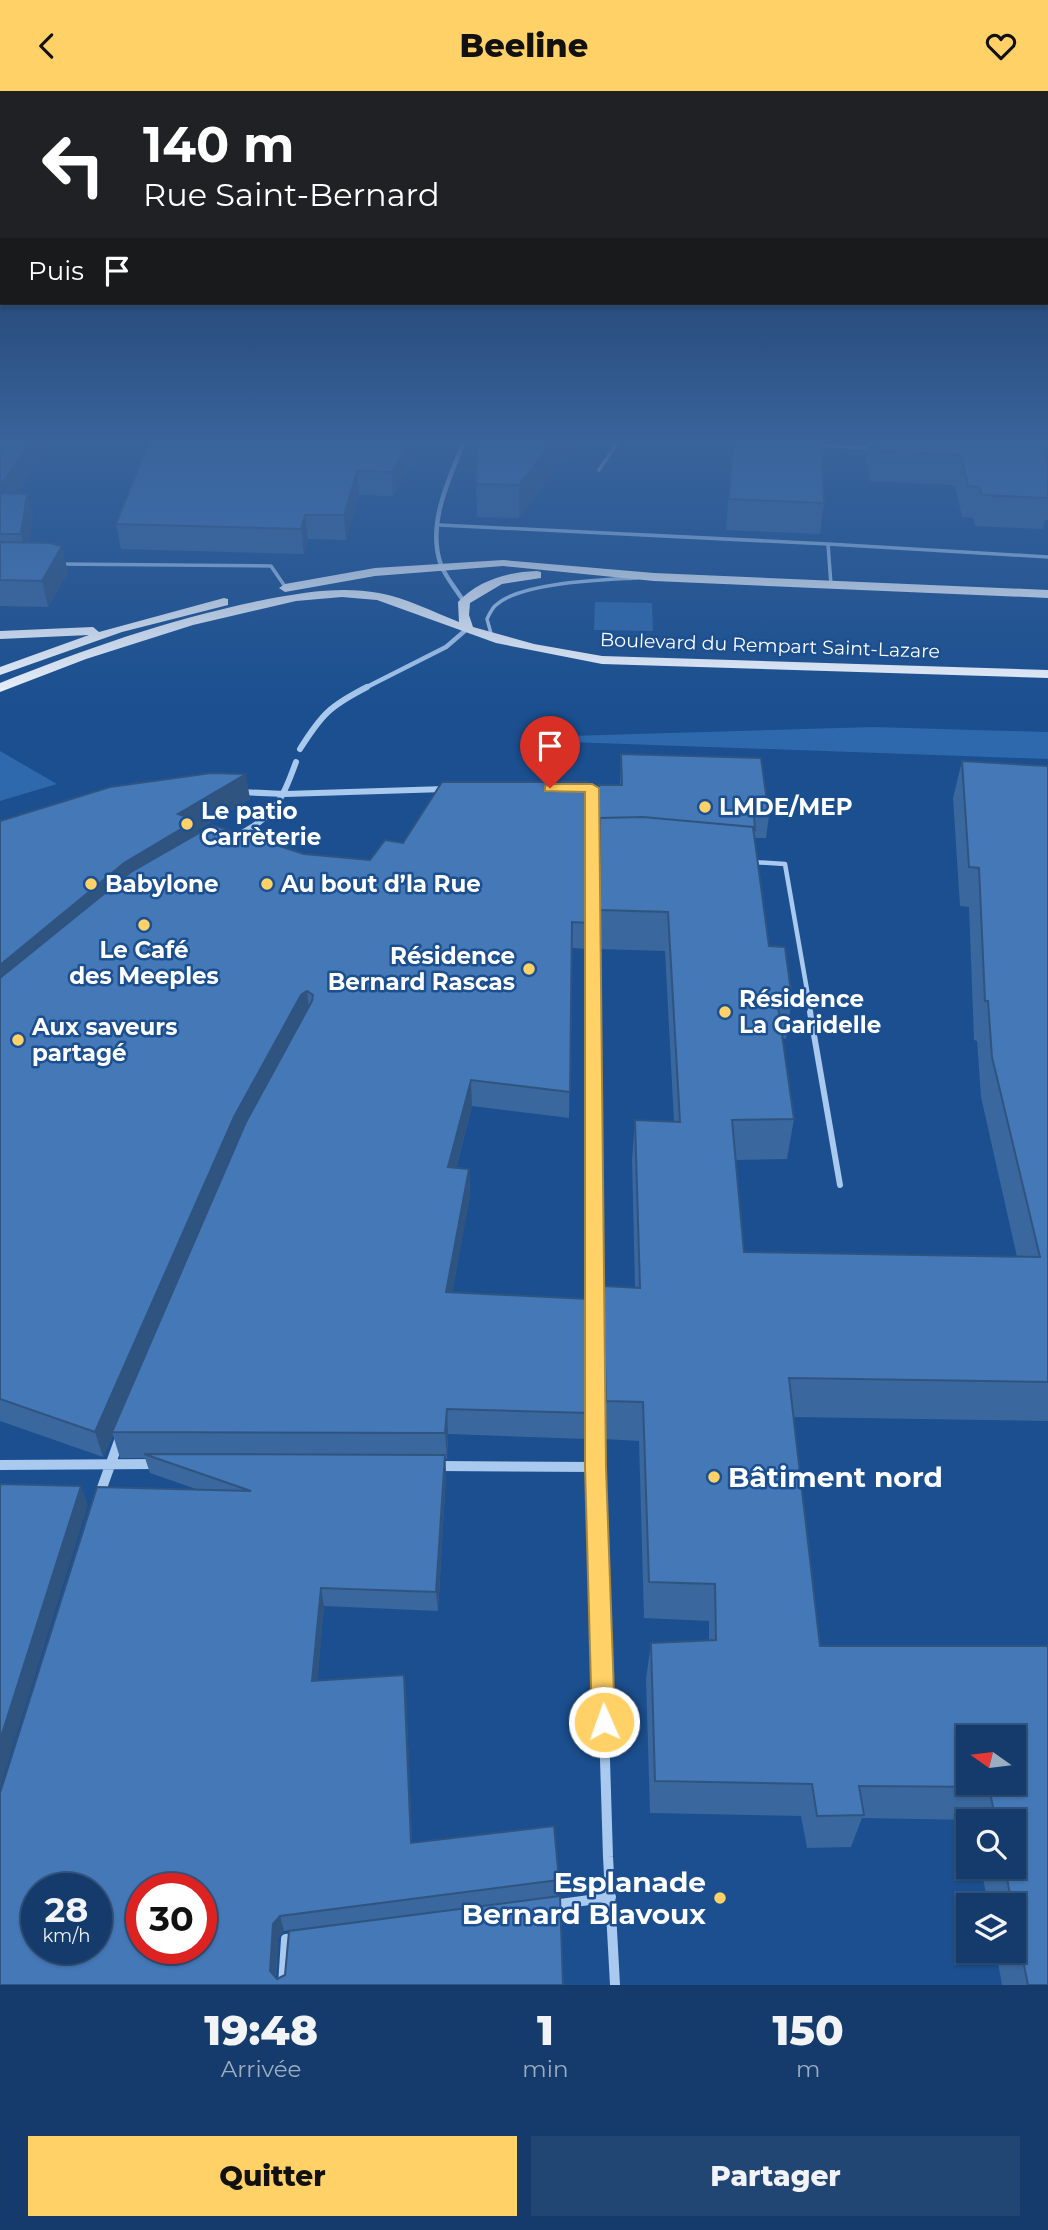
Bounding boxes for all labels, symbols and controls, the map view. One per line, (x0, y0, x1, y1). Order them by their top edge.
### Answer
text: Beeline (460, 26, 588, 65)
icon: back (28, 27, 66, 65)
icon: heart (982, 27, 1020, 65)
text: 140 m (143, 115, 295, 174)
icon: left (28, 119, 119, 210)
text: Rue Saint-Bernard (143, 175, 440, 214)
icon: arrive (98, 252, 136, 290)
text: Puis (28, 255, 84, 287)
street label: Boulevard du Rempart Saint-Lazare (600, 628, 940, 663)
pin (520, 716, 580, 788)
icon: arrive (531, 727, 569, 765)
place label: LMDE/MEP (719, 793, 853, 821)
place label: Le patio Carrèterie (201, 797, 321, 851)
marker: LMDE/MEP (697, 799, 713, 815)
marker: Le patio Carrèterie (179, 816, 195, 832)
place label: Babylone (105, 870, 219, 898)
place label: Au bout d’la Rue (280, 870, 481, 898)
marker: Babylone (83, 876, 99, 892)
marker: Au bout d’la Rue (259, 876, 275, 892)
marker: Le Café des Meeples (136, 917, 152, 933)
place label: Le Café des Meeples (69, 936, 219, 990)
place label: Résidence Bernard Rascas (328, 942, 515, 996)
marker: Résidence Bernard Rascas (521, 961, 537, 977)
place label: Résidence La Garidelle (739, 985, 881, 1039)
marker: Résidence La Garidelle (717, 1004, 733, 1020)
place label: Aux saveurs partagé (31, 1013, 177, 1067)
marker: Aux saveurs partagé (10, 1032, 26, 1048)
place label: Bâtiment nord (728, 1460, 943, 1494)
marker: Bâtiment nord (706, 1469, 722, 1485)
position arrow (567, 1685, 641, 1759)
north arrow (956, 1725, 1026, 1795)
map controls (956, 1725, 1026, 1963)
button: search (956, 1809, 1026, 1879)
place label: Esplanade Bernard Blavoux (462, 1865, 706, 1931)
speed limit sign: 30 (126, 1873, 217, 1964)
text: 28 (45, 1888, 88, 1931)
marker: Esplanade Bernard Blavoux (712, 1890, 728, 1906)
button: layers (956, 1893, 1026, 1963)
text: km/h (42, 1925, 91, 1947)
text: 19:48 (204, 2004, 318, 2056)
text: 1 (537, 2004, 554, 2056)
text: 150 (773, 2004, 844, 2056)
text: Arrivée (221, 2055, 302, 2083)
text: min (522, 2055, 568, 2083)
text: m (796, 2055, 820, 2083)
button: Quitter (28, 2136, 517, 2216)
button: Partager (531, 2136, 1020, 2216)

